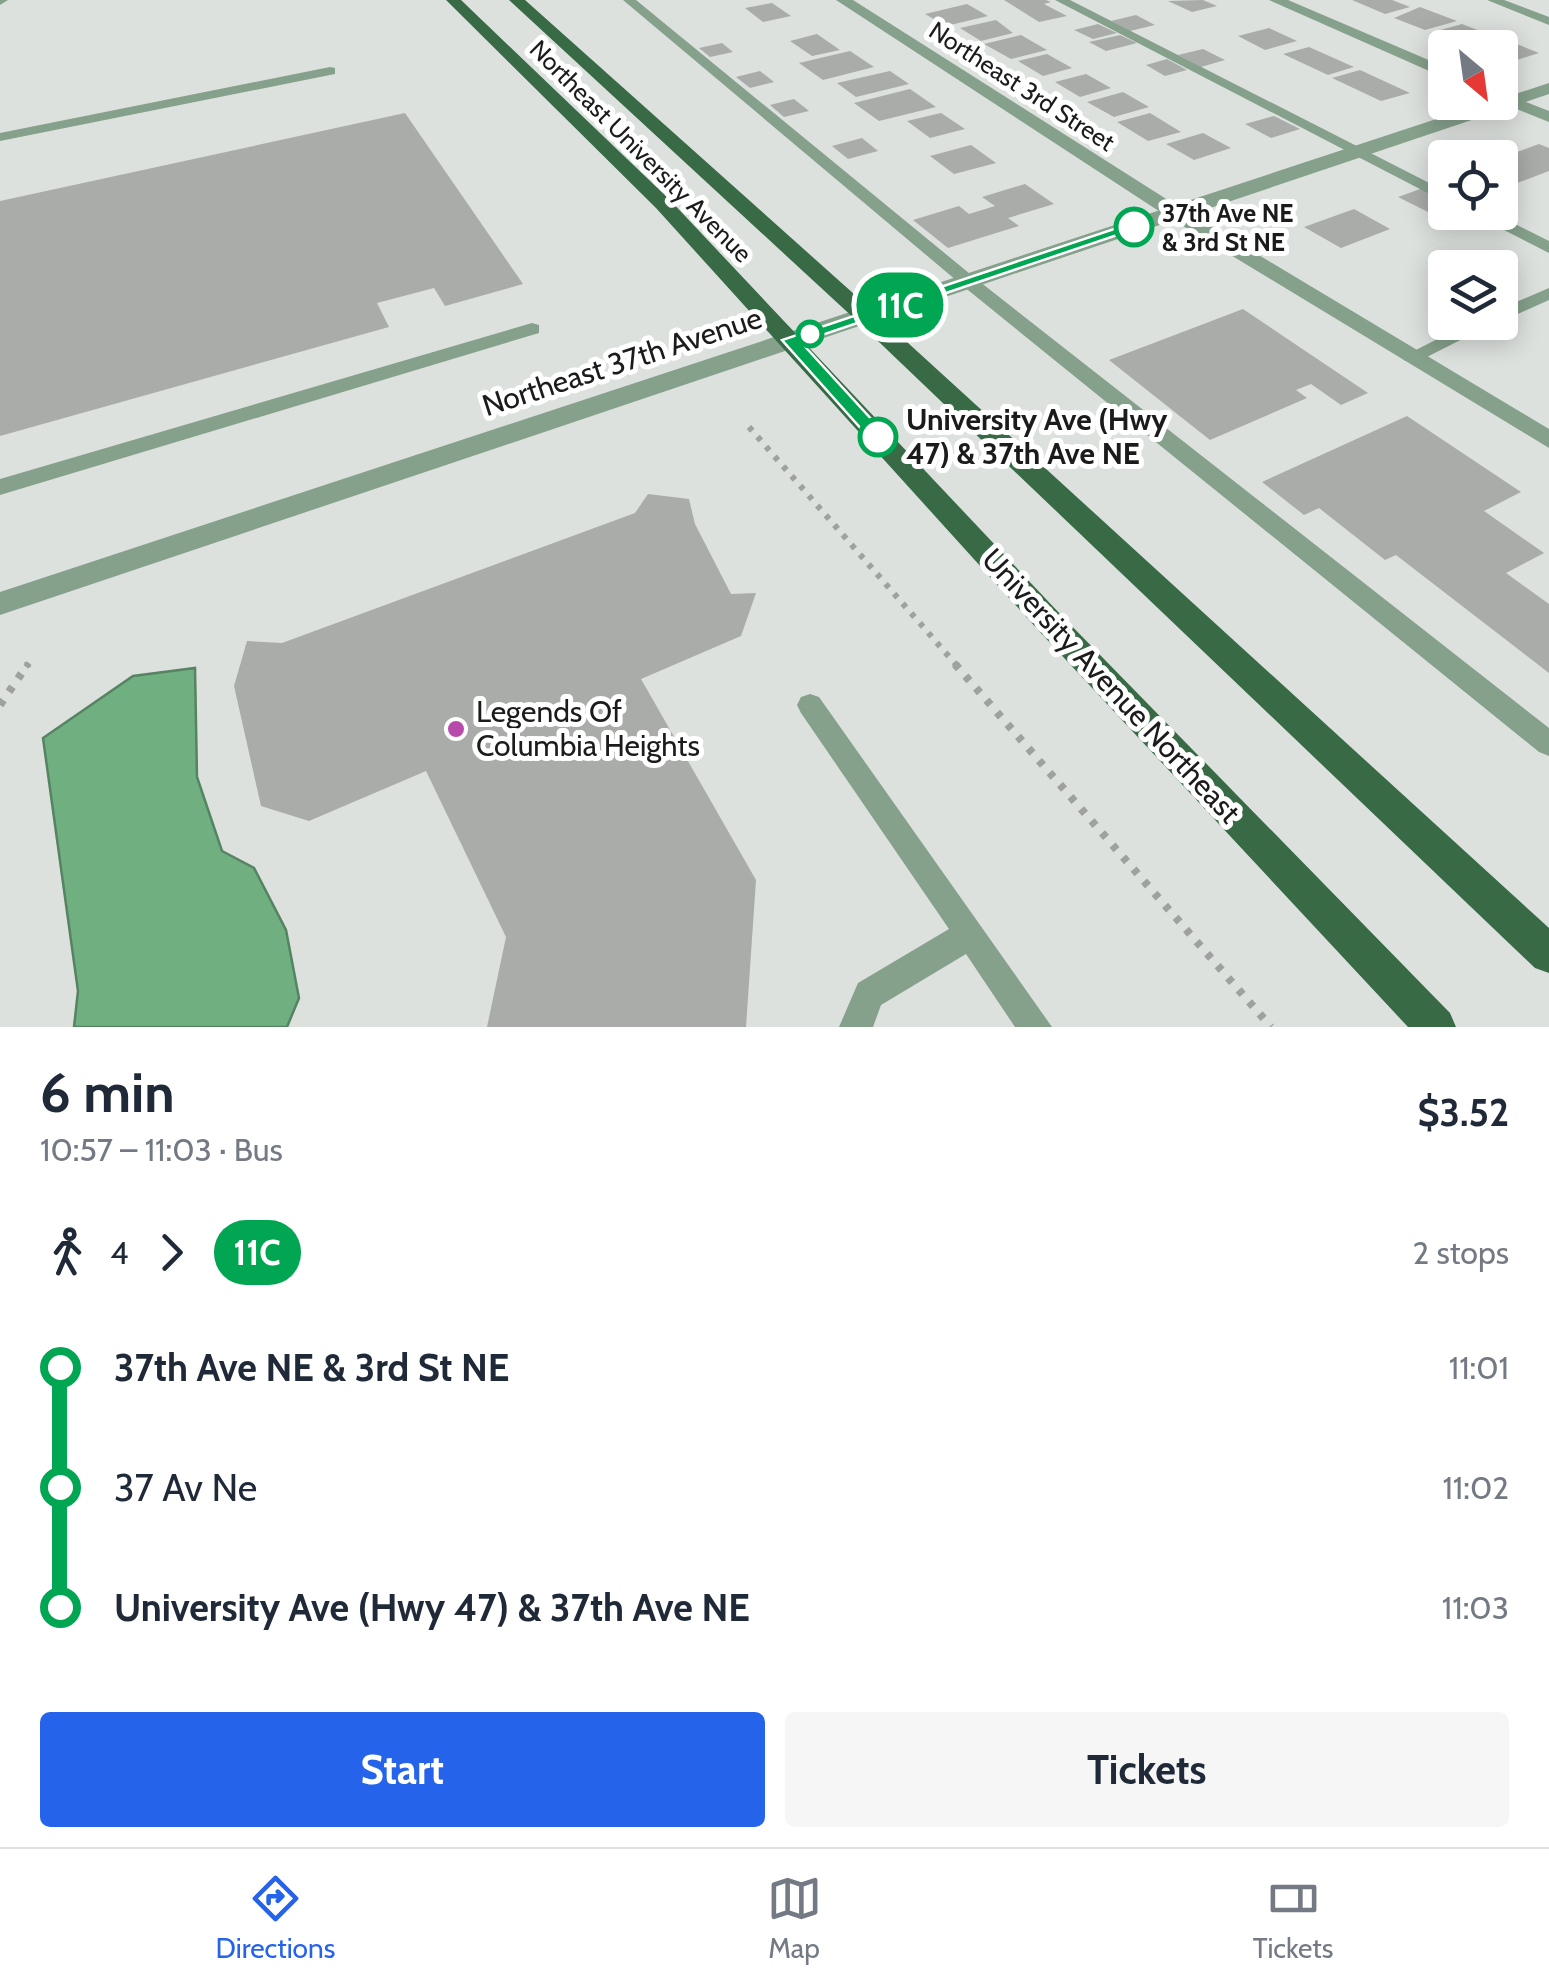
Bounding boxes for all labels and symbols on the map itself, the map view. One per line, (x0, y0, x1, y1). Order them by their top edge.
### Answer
street label: Northeast 3rd Street (924, 15, 1121, 157)
north arrow (1428, 30, 1518, 120)
street label: Northeast University Avenue (524, 34, 758, 268)
place label: 37th Ave NE & 3rd St NE (1162, 198, 1294, 257)
marker: 37th Ave NE & 3rd St NE (1115, 208, 1153, 246)
line badge: 11C (842, 272, 958, 338)
street label: Northeast 37th Avenue (477, 299, 766, 424)
unlabelled marker (797, 321, 823, 347)
place label: University Ave (Hwy 47) & 37th Ave NE (906, 401, 1168, 472)
marker: University Ave (Hwy 47) & 37th Ave NE (859, 418, 897, 456)
street label: University Avenue Northeast (974, 541, 1248, 831)
place label: Legends Of Columbia Heights (476, 693, 700, 764)
marker: Legends Of Columbia Heights (445, 718, 467, 740)

